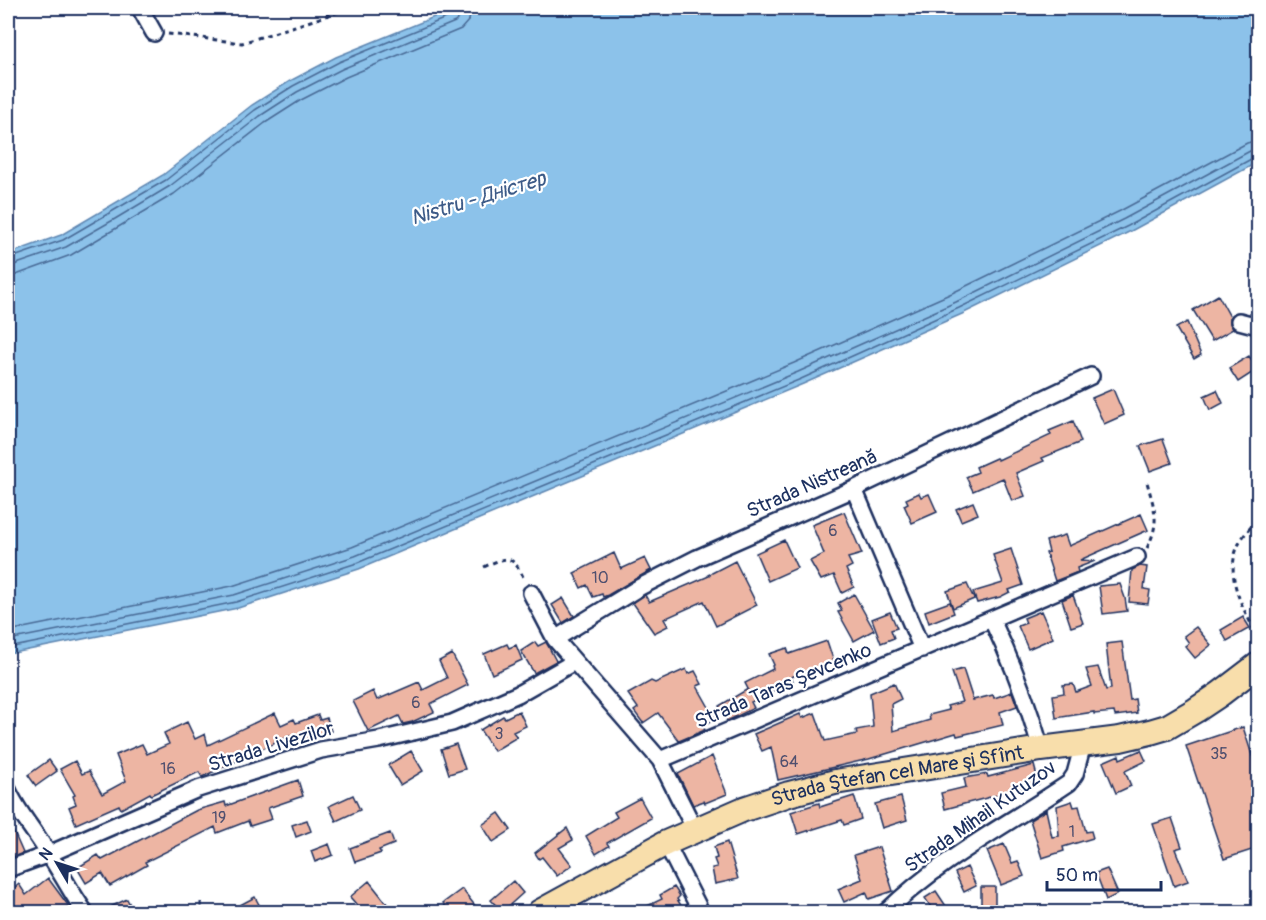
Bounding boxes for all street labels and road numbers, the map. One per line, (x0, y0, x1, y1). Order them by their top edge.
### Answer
street label: Strada Nistreană (743, 443, 882, 523)
street label: Strada Taras Șevcenko (691, 637, 875, 734)
street label: Strada Livezilor (205, 715, 337, 778)
street label: Strada Ştefan cel Mare şi Sfînt (768, 740, 1026, 812)
street label: Strada Mihail Kutuzov (900, 755, 1061, 878)

